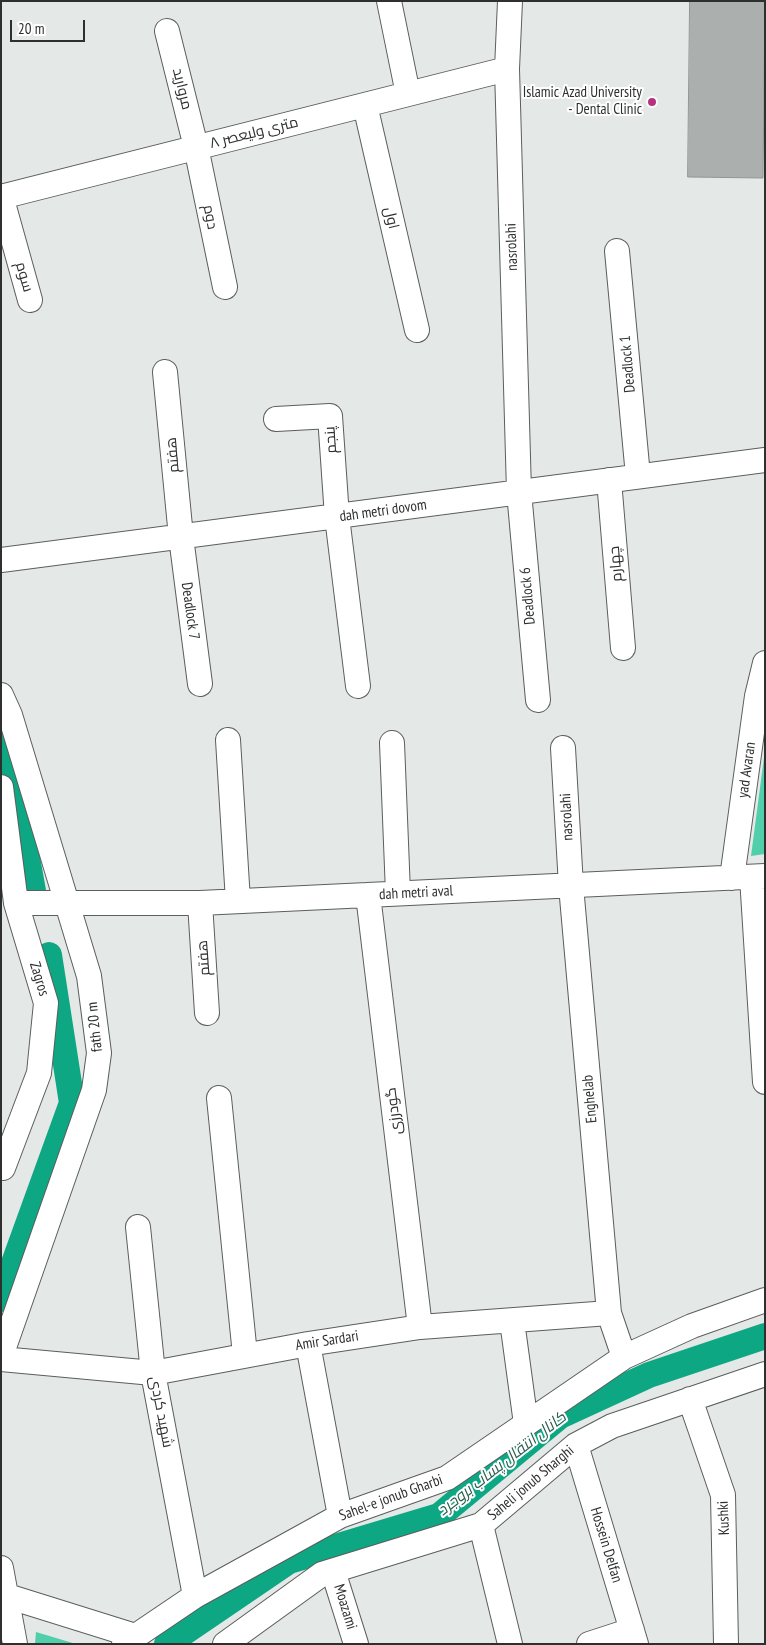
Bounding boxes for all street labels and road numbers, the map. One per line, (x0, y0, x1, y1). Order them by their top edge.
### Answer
street label: مروارید (168, 66, 196, 112)
street label: ۸ متری ولیعصر (208, 113, 300, 153)
street label: دوم (199, 203, 221, 231)
street label: اول (380, 205, 402, 231)
street label: nasrolahi (502, 223, 522, 271)
street label: سوم (11, 260, 37, 294)
street label: Deadlock 1 (617, 335, 639, 393)
street label: پنجم (321, 426, 341, 454)
street label: هفتم (162, 436, 184, 474)
street label: dah metri dovom (338, 496, 428, 526)
street label: چهارم (605, 545, 627, 583)
street label: Deadlock 6 (517, 567, 539, 625)
street label: Deadlock 7 (177, 581, 203, 641)
street label: yad Avaran (734, 741, 760, 799)
street label: nasrolahi (557, 793, 577, 841)
street label: dah metri aval (378, 882, 454, 904)
street label: هفتم (194, 940, 214, 976)
street label: Zagros (25, 960, 53, 998)
street label: fath 20 m (83, 1001, 107, 1053)
street label: Enghelab (579, 1074, 601, 1124)
street label: گودرزی (382, 1086, 406, 1136)
street label: Amir Sardari (294, 1327, 360, 1355)
street label: شهید کردی (145, 1375, 177, 1449)
street label: Saheli jonub Sharghi (484, 1442, 578, 1524)
street label: Sahel-e jonub Gharbi (337, 1471, 445, 1525)
street label: Kushki (714, 1501, 734, 1535)
street label: Hossein Delfan (586, 1505, 626, 1585)
street label: Moazami (330, 1582, 360, 1632)

